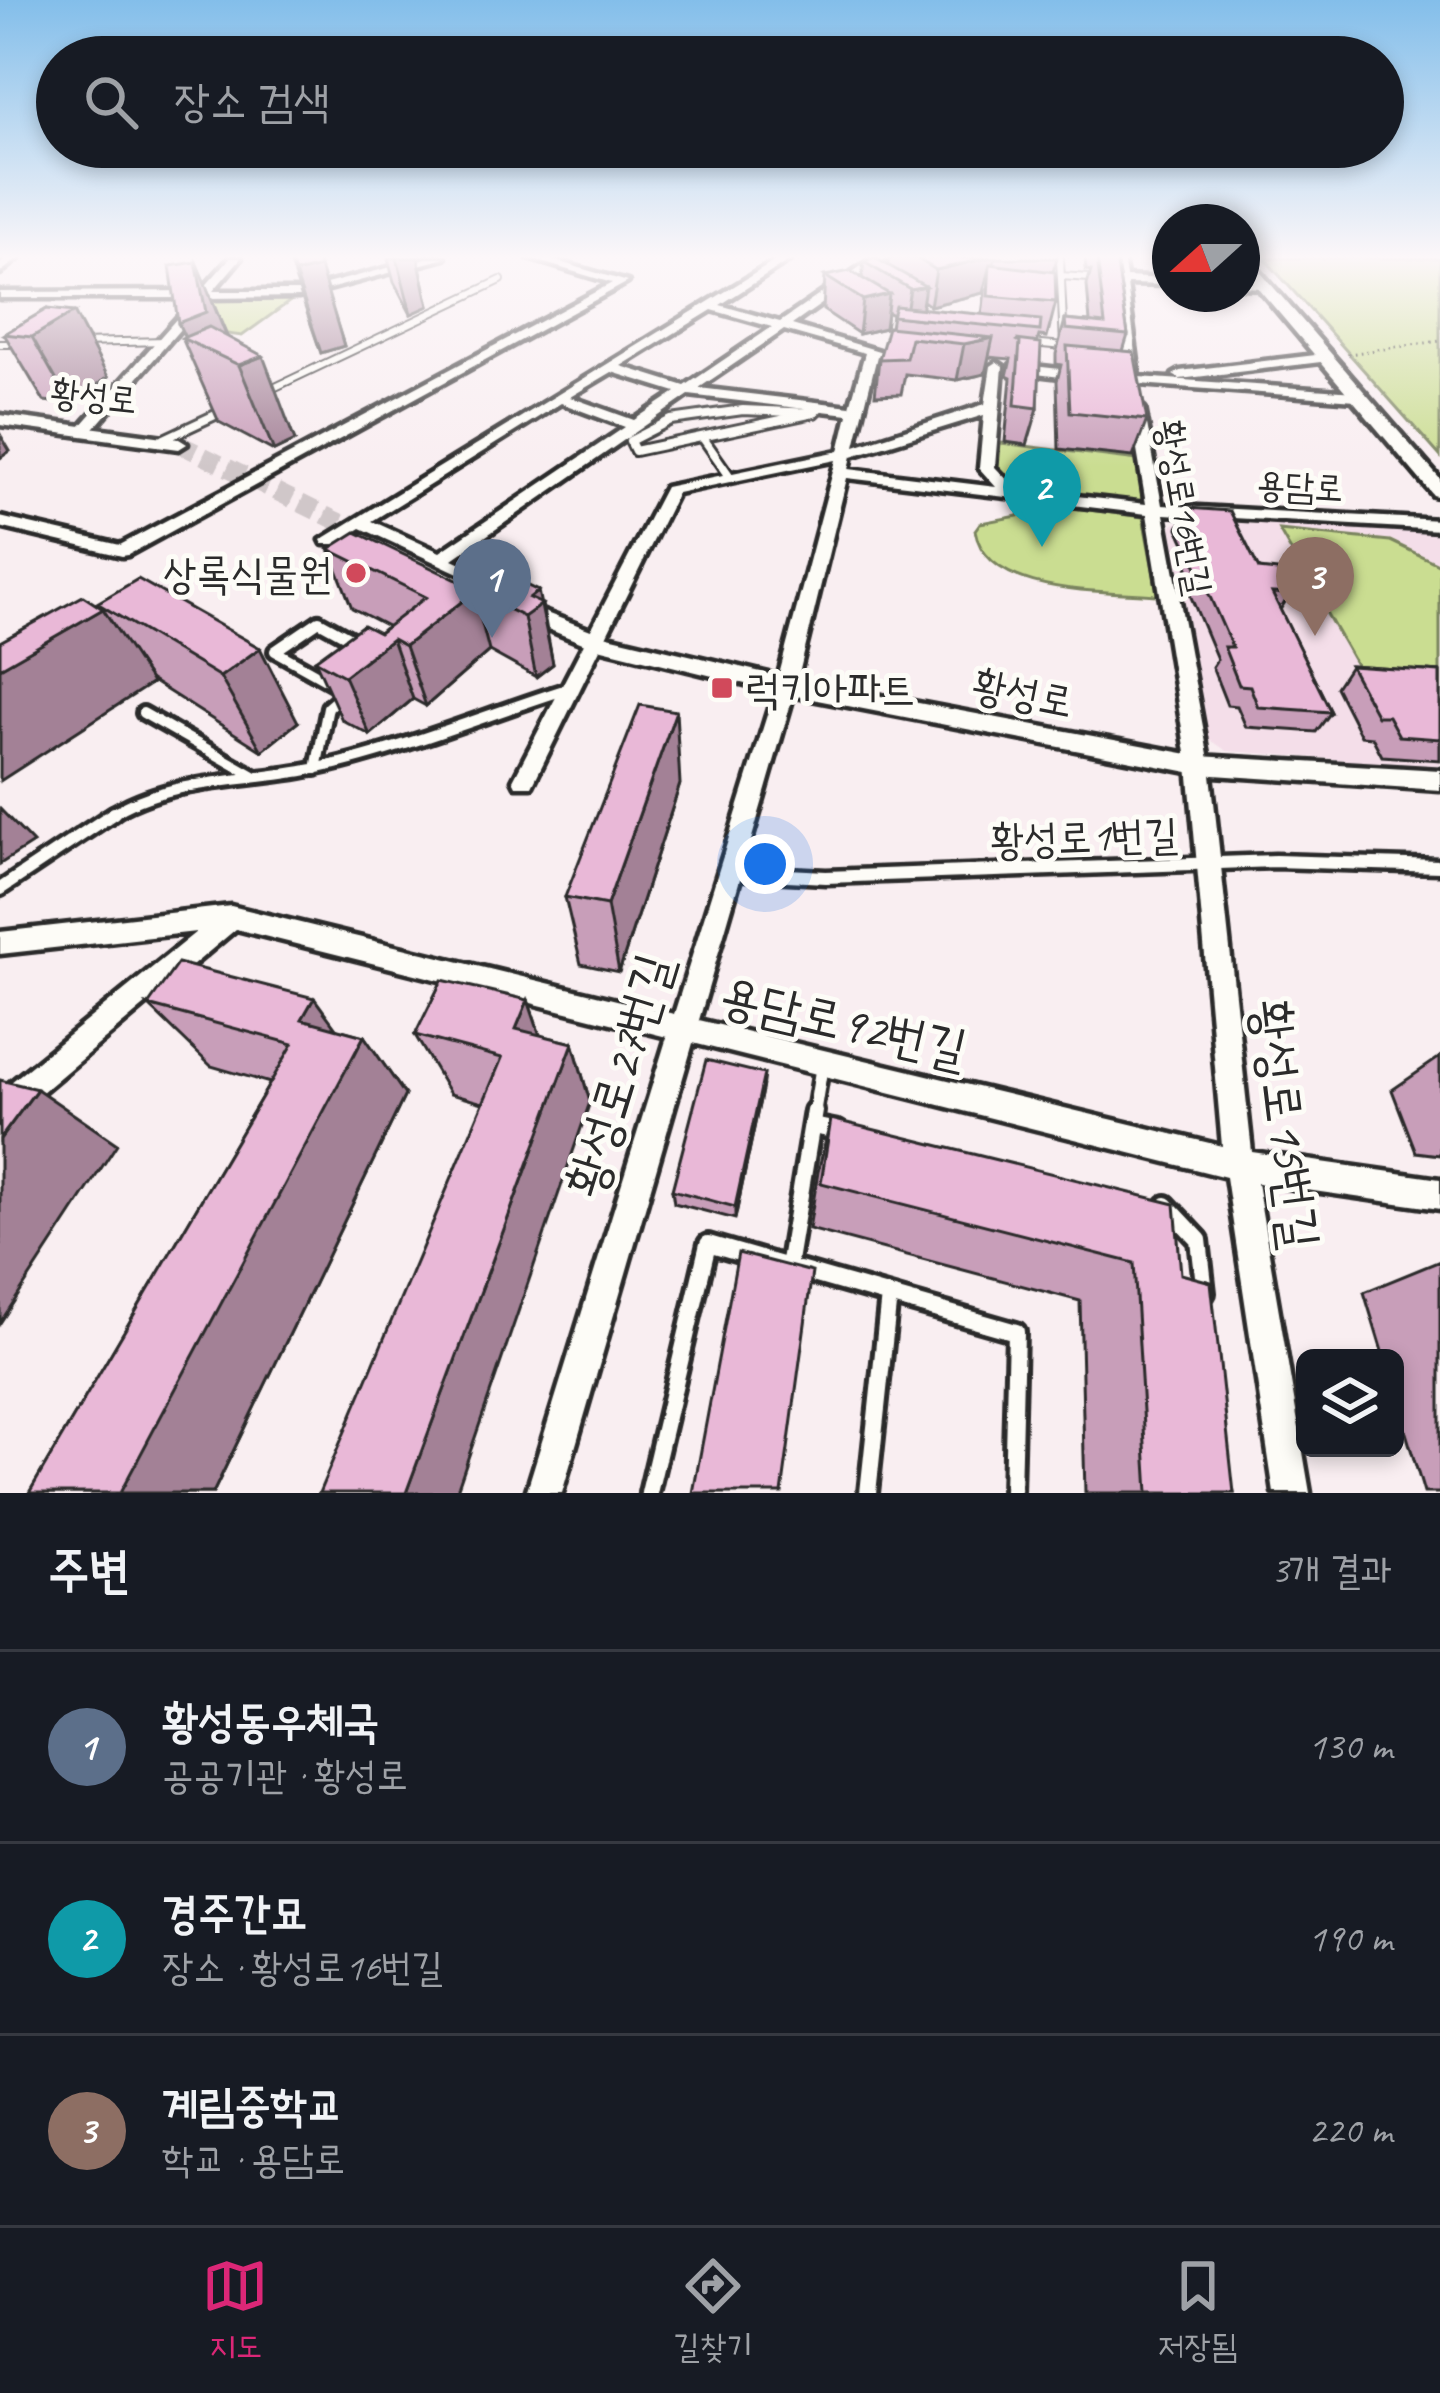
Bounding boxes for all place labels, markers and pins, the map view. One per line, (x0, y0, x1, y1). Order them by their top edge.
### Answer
pin: 2 (1003, 448, 1081, 547)
pin: 3 (1276, 537, 1354, 636)
pin: 1 (453, 539, 531, 638)
place label: 상록식물원 (163, 548, 332, 601)
marker: 상록식물원 (343, 560, 369, 586)
place label: 럭키아파트 (746, 663, 915, 716)
marker: 럭키아파트 (709, 675, 735, 701)

